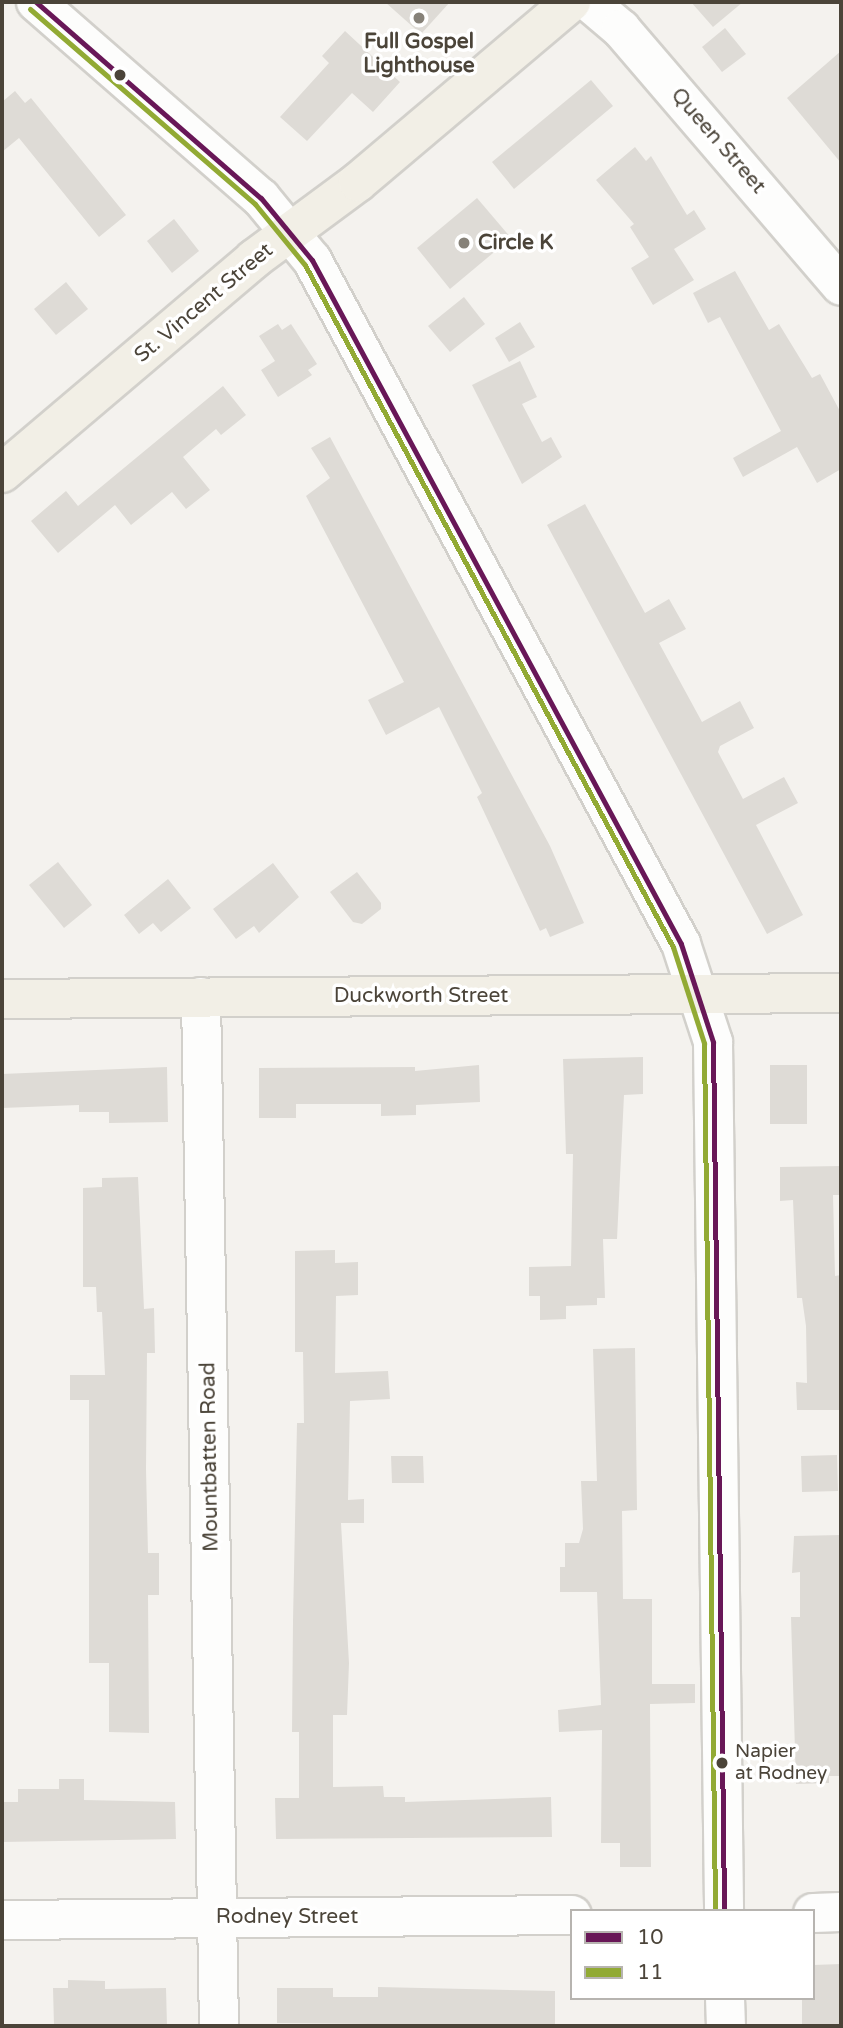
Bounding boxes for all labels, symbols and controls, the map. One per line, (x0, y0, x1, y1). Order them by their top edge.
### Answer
marker: Full Gospel Lighthouse (411, 10, 427, 26)
place label: Full Gospel Lighthouse (363, 29, 475, 79)
unlabelled marker (113, 68, 127, 82)
street label: Queen Street (665, 83, 771, 199)
place label: Circle K (478, 230, 553, 256)
marker: Circle K (456, 235, 472, 251)
street label: St. Vincent Street (130, 238, 278, 368)
street label: Duckworth Street (334, 983, 508, 1009)
street label: Mountbatten Road (196, 1362, 224, 1552)
place label: Napier at Rodney (735, 1741, 827, 1785)
marker: Napier at Rodney (715, 1756, 729, 1770)
street label: Rodney Street (216, 1904, 358, 1930)
legend (570, 1909, 815, 2000)
text: 10 (637, 1925, 663, 1950)
text: 11 (637, 1960, 663, 1985)

